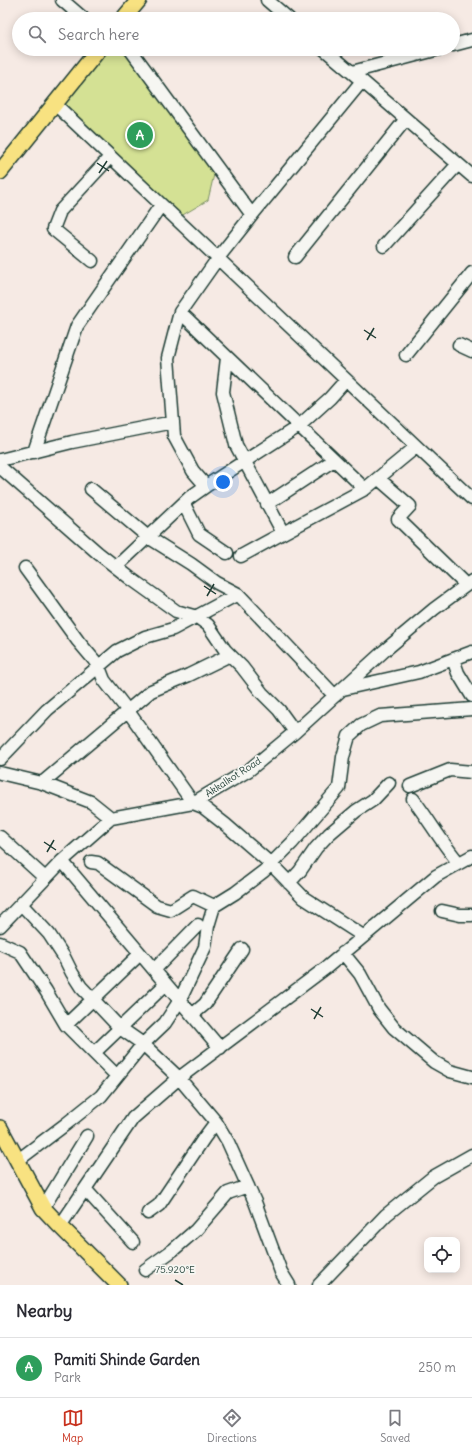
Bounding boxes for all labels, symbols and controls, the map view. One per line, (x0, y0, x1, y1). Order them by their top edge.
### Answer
search box (12, 12, 460, 56)
icon: search (26, 23, 48, 45)
text: Search here (58, 25, 139, 44)
pin: A (127, 120, 153, 150)
your location (213, 472, 233, 492)
street label: Akkalkot Road (203, 754, 264, 800)
map controls (424, 1237, 460, 1273)
button: locate (424, 1237, 460, 1273)
text: 75.920°E (155, 1263, 195, 1276)
text: Nearby (16, 1300, 72, 1322)
text: Pamiti Shinde Garden (54, 1350, 200, 1369)
text: A (25, 1359, 33, 1376)
text: 250 m (418, 1359, 456, 1376)
text: Park (54, 1369, 81, 1386)
tab: Map (62, 1407, 84, 1445)
tab: Directions (207, 1407, 257, 1445)
tab: Saved (380, 1407, 410, 1445)

